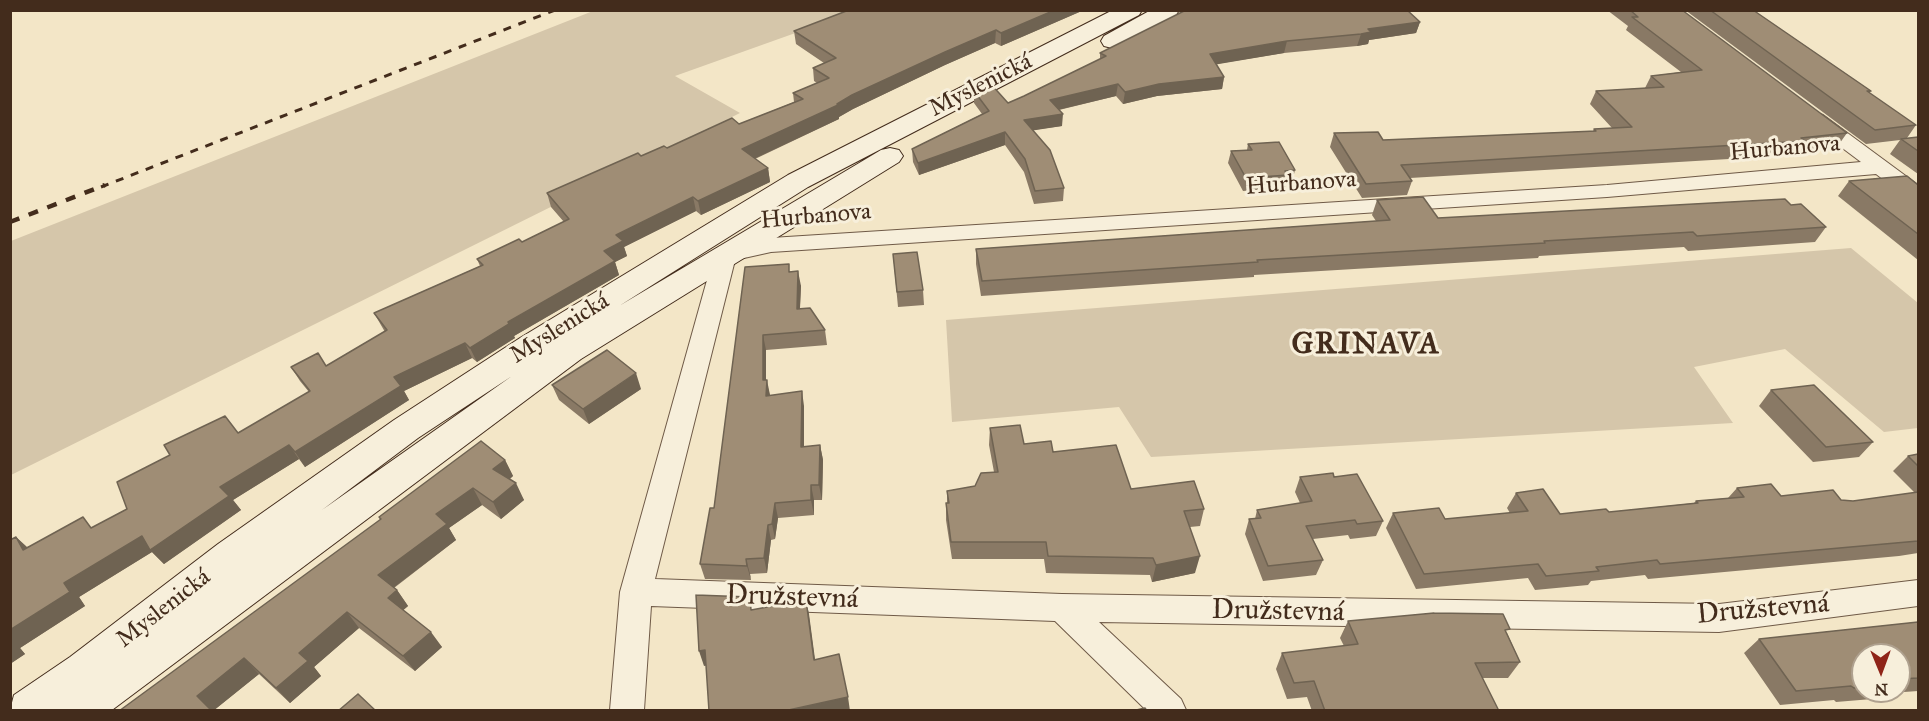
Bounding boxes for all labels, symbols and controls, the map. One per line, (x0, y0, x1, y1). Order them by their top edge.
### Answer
street label: Myslenická (925, 48, 1037, 124)
street label: Hurbanova (1729, 130, 1841, 168)
street label: Hurbanova (1245, 166, 1357, 202)
street label: Hurbanova (760, 198, 872, 236)
street label: Myslenická (505, 287, 615, 371)
district label: GRINAVA (1292, 328, 1440, 364)
street label: Myslenická (111, 563, 217, 655)
street label: Družstevná (725, 579, 859, 617)
street label: Družstevná (1695, 587, 1831, 633)
street label: Družstevná (1211, 594, 1345, 630)
north arrow (1851, 643, 1911, 703)
text: N (1874, 680, 1888, 699)

